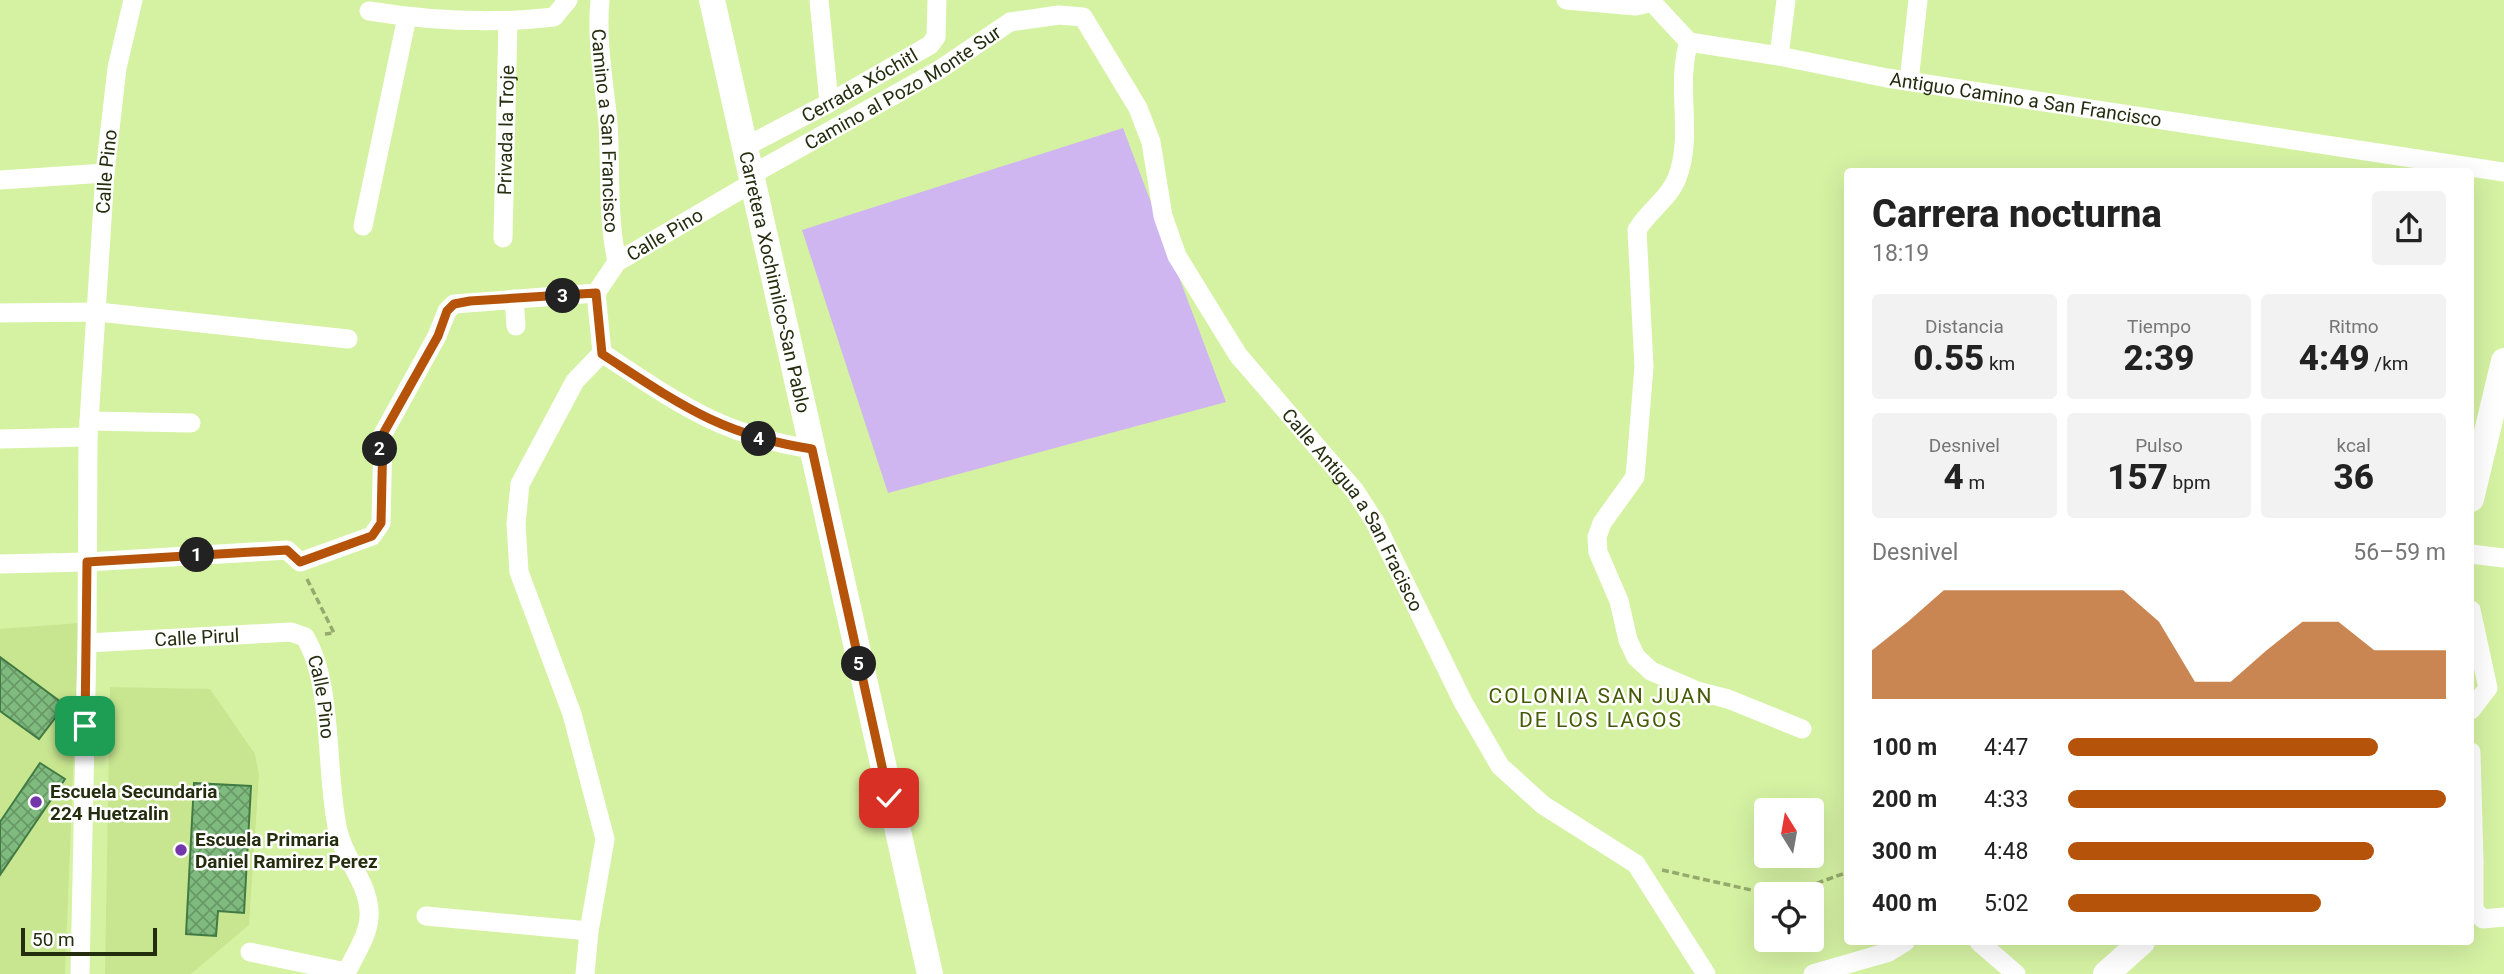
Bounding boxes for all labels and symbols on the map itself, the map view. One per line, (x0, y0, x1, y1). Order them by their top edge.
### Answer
street label: Camino al Pozo Monte Sur (800, 20, 1006, 155)
street label: Camino a San Francisco (587, 28, 623, 234)
street label: Cerrada Xóchitl (798, 44, 922, 127)
street label: Privada la Troje (493, 65, 519, 195)
street label: Antiguo Camino a San Francisco (1888, 68, 2163, 132)
street label: Calle Pino (91, 128, 122, 215)
street label: Carretera Xochimilco-San Pablo (734, 149, 815, 415)
street label: Calle Pino (622, 203, 707, 266)
pin: 3 (546, 278, 580, 314)
street label: Calle Antigua a San Fracisco (1277, 404, 1428, 615)
pin: 4 (742, 422, 776, 457)
pin: 2 (362, 432, 398, 466)
pin: 1 (180, 538, 214, 572)
street label: Calle Pirul (154, 624, 240, 651)
pin: 5 (842, 646, 876, 682)
street label: Calle Pino (302, 652, 339, 740)
district label: COLONIA SAN JUAN DE LOS LAGOS (1488, 684, 1714, 732)
pin (55, 696, 115, 756)
pin (859, 768, 919, 828)
place label: Escuela Secundaria 224 Huetzalin (50, 780, 217, 825)
marker: Escuela Secundaria 224 Huetzalin (28, 794, 44, 810)
north arrow (1754, 798, 1824, 868)
place label: Escuela Primaria Daniel Ramirez Perez (195, 828, 378, 873)
marker: Escuela Primaria Daniel Ramirez Perez (173, 842, 189, 858)
scale bar (21, 925, 158, 957)

